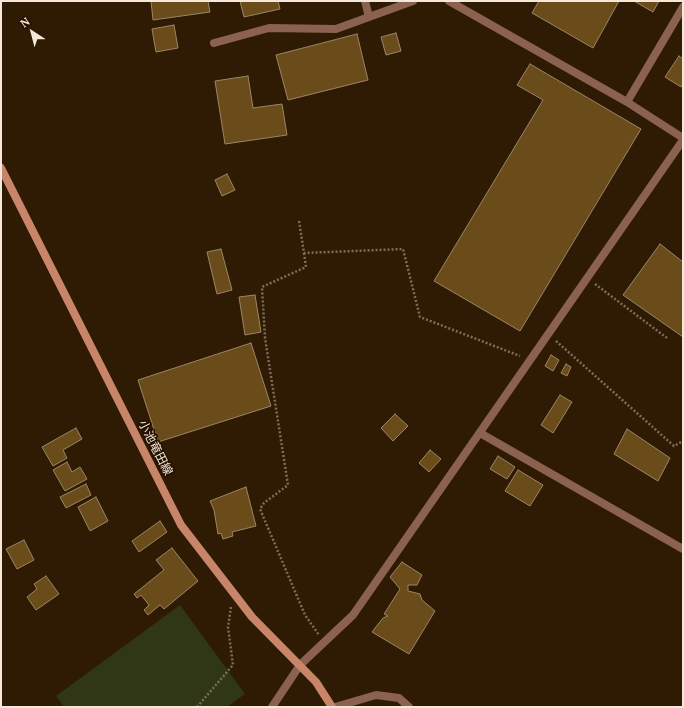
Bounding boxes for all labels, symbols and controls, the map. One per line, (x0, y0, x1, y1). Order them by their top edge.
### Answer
north arrow (12, 12, 52, 52)
text: N (17, 14, 32, 30)
street label: 小池竜田線 (135, 418, 175, 478)

